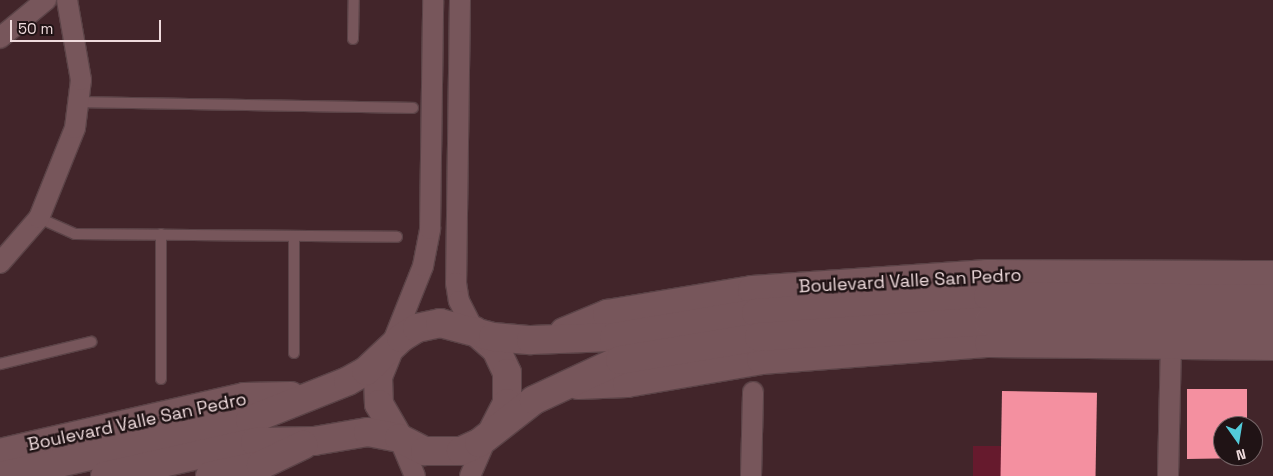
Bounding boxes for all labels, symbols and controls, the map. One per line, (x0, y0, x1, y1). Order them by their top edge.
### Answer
scale bar (12, 10, 164, 42)
text: 50 m (18, 19, 53, 38)
street label: Boulevard Valle San Pedro (798, 264, 1022, 298)
street label: Boulevard Valle San Pedro (25, 388, 249, 456)
north arrow (1213, 416, 1263, 466)
text: N (1235, 445, 1248, 464)

